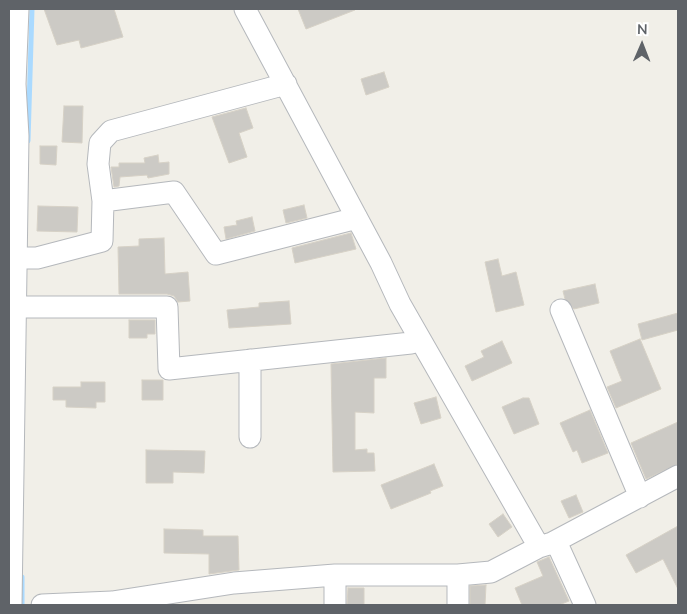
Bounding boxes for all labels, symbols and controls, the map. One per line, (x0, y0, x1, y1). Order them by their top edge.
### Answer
north arrow (617, 20, 667, 70)
text: N (637, 20, 648, 39)

